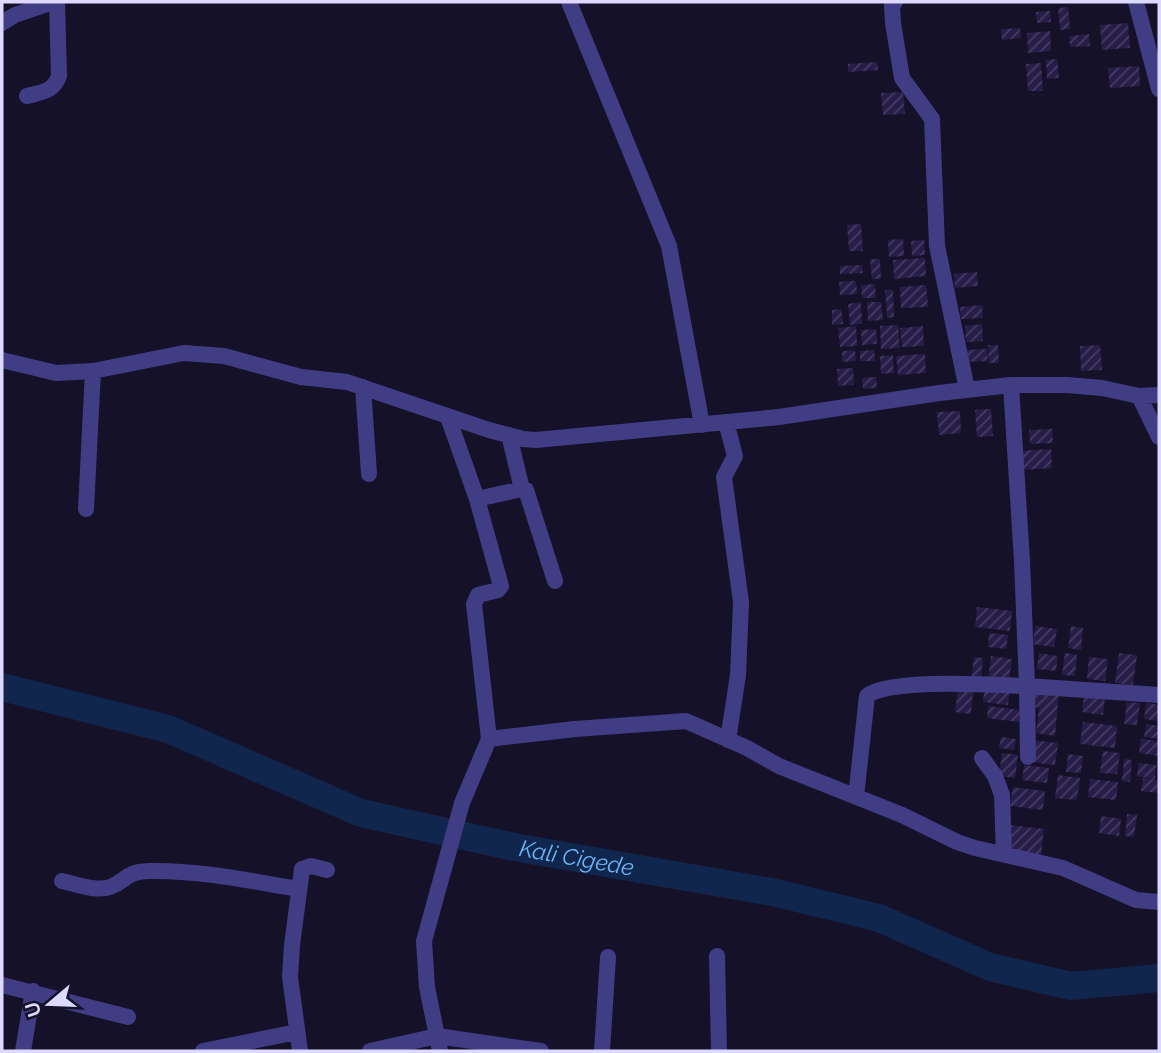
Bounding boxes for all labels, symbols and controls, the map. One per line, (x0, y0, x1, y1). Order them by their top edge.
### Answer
water label: Kali Cigede (517, 834, 636, 881)
north arrow (14, 969, 84, 1039)
text: U (20, 999, 46, 1020)

